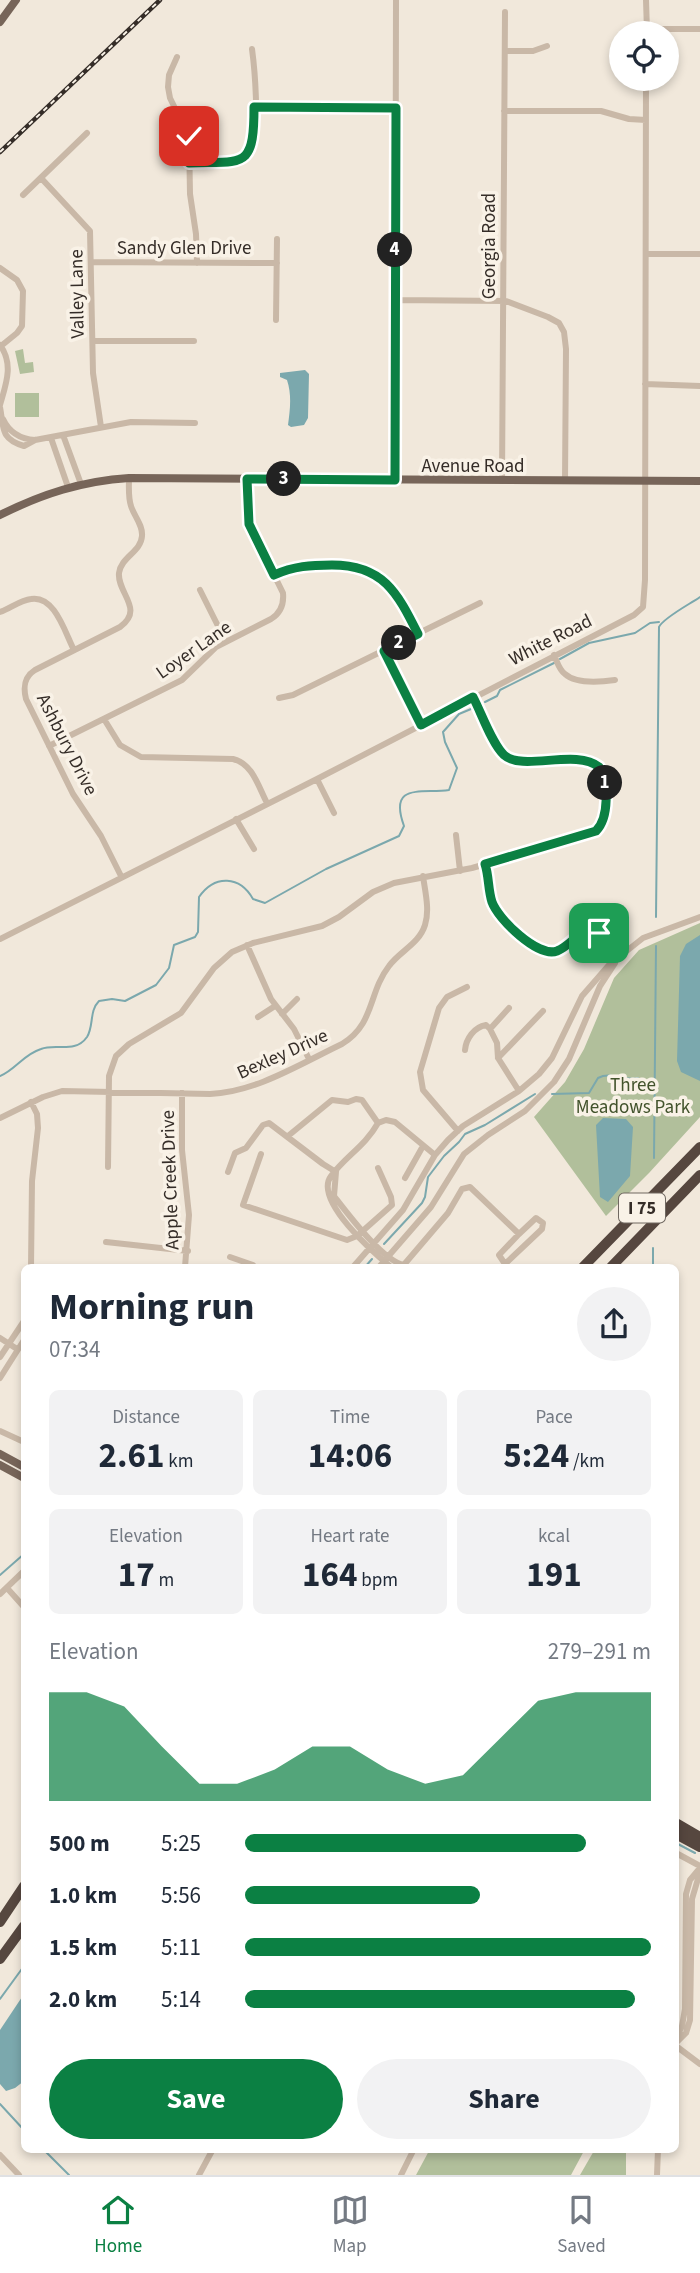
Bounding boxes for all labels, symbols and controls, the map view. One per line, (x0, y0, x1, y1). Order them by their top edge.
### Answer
map controls (609, 21, 679, 91)
button: locate (609, 21, 679, 91)
pin (159, 106, 219, 166)
icon: check (170, 117, 208, 155)
street label: Georgia Road (476, 193, 503, 299)
pin: 4 (378, 232, 412, 268)
street label: Sandy Glen Drive (117, 235, 251, 262)
text: 4 (389, 236, 400, 263)
street label: Valley Lane (63, 249, 92, 339)
street label: Avenue Road (421, 453, 525, 480)
pin: 3 (266, 462, 302, 496)
text: 3 (278, 465, 289, 492)
street label: White Road (504, 608, 597, 673)
street label: Loyer Lane (151, 614, 237, 686)
pin: 2 (382, 626, 416, 660)
text: 2 (393, 629, 404, 656)
street label: Ashbury Drive (29, 689, 104, 800)
pin: 1 (588, 766, 622, 800)
text: 1 (599, 769, 610, 796)
pin (569, 903, 629, 963)
icon: arrive (580, 914, 618, 952)
street label: Bexley Drive (233, 1022, 332, 1086)
park label: Three Meadows Park (576, 1072, 691, 1121)
street label: Apple Creek Drive (155, 1110, 186, 1250)
road number: I 75 (619, 1194, 665, 1223)
text: Morning run (49, 1280, 254, 1334)
button: share (577, 1287, 651, 1361)
text: 07:34 (49, 1333, 100, 1366)
text: Distance (112, 1404, 180, 1431)
text: Time (330, 1404, 370, 1431)
text: Pace (535, 1404, 573, 1431)
text: 2.61 (99, 1431, 164, 1481)
text: 14:06 (308, 1431, 392, 1481)
text: 5:24 (503, 1431, 569, 1481)
text: km (164, 1448, 193, 1475)
text: /km (569, 1448, 605, 1475)
text: Elevation (109, 1523, 183, 1550)
text: Heart rate (311, 1523, 390, 1550)
text: kcal (538, 1523, 570, 1550)
text: 17 (118, 1550, 155, 1600)
text: 164 (302, 1550, 357, 1600)
text: 191 (526, 1550, 582, 1600)
text: m (155, 1567, 174, 1594)
text: bpm (357, 1567, 398, 1594)
text: Elevation (49, 1635, 139, 1668)
text: 279–291 m (548, 1635, 651, 1668)
text: 500 m (49, 1827, 110, 1860)
text: 5:25 (161, 1827, 201, 1860)
text: 1.0 km (49, 1879, 117, 1912)
text: 5:56 (161, 1879, 201, 1912)
text: 1.5 km (49, 1931, 117, 1964)
text: 5:11 (161, 1931, 201, 1964)
text: 2.0 km (49, 1983, 117, 2016)
text: 5:14 (161, 1983, 201, 2016)
button: Save (49, 2059, 343, 2139)
button: Share (357, 2059, 651, 2139)
tab: Home (94, 2191, 142, 2260)
tab: Map (331, 2191, 369, 2260)
tab: Saved (557, 2191, 606, 2260)

